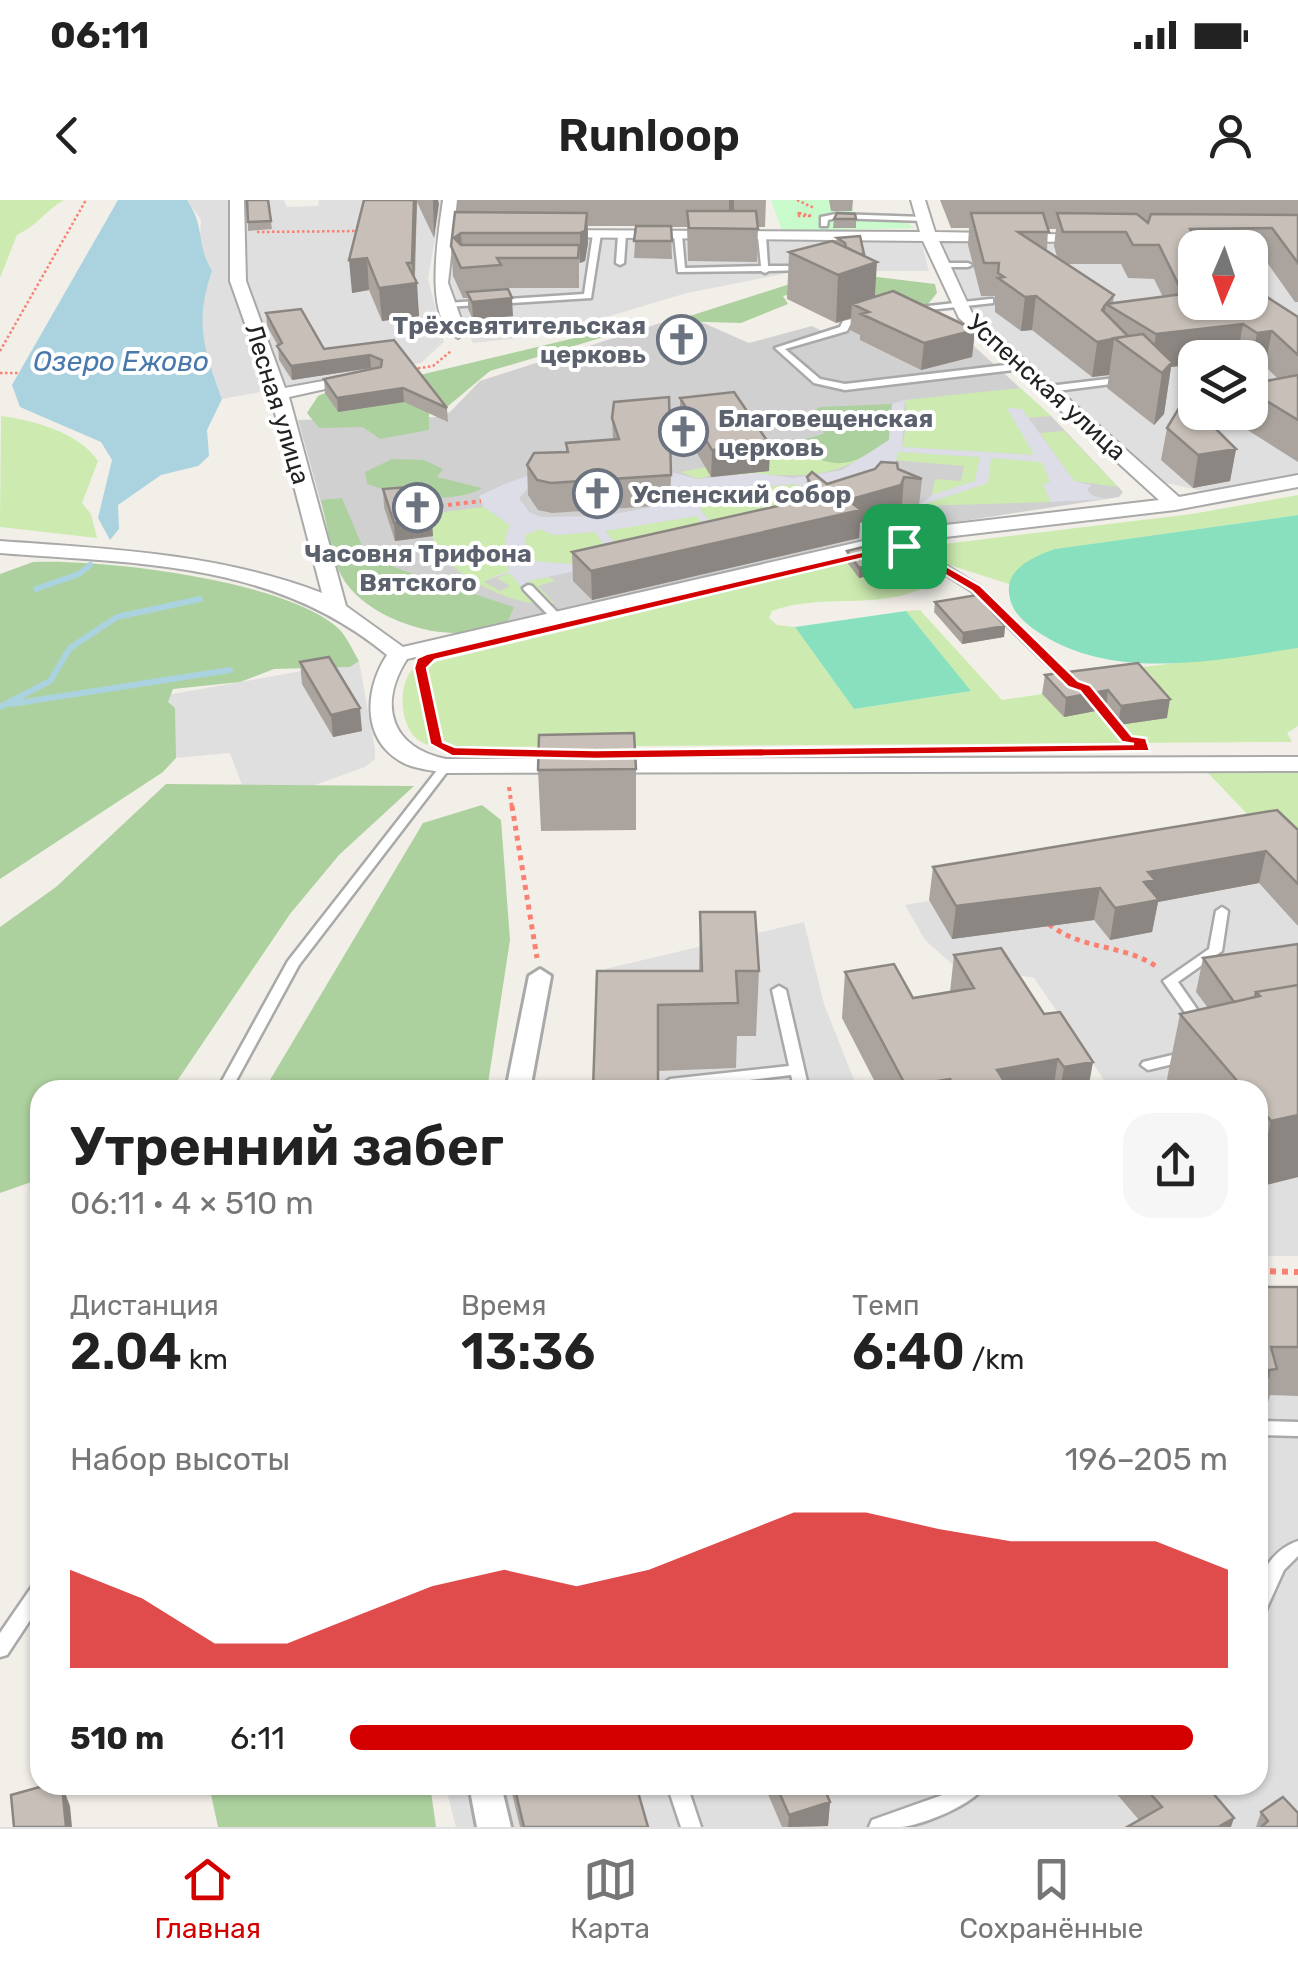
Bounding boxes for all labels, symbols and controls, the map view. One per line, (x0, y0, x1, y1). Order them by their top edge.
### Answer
text: 06:11 (50, 12, 149, 58)
icon: back (40, 108, 95, 163)
icon: person (1203, 108, 1258, 163)
text: Runloop (558, 109, 740, 162)
north arrow (1178, 230, 1268, 320)
map controls (1178, 230, 1268, 430)
street label: Успенская улица (961, 309, 1132, 466)
place label: Трёхсвятительская церковь (393, 311, 646, 369)
church icon: Трёхсвятительская церковь (655, 313, 707, 365)
street label: Лесная улица (239, 320, 316, 488)
button: layers (1178, 340, 1268, 430)
water label: Озеро Ежово (33, 345, 209, 378)
place label: Благовещенская церковь (718, 404, 933, 462)
church icon: Благовещенская церковь (657, 406, 709, 458)
church icon: Успенский собор (571, 468, 623, 520)
place label: Успенский собор (632, 480, 851, 509)
church icon: Часовня Трифона Вятского (392, 481, 444, 533)
pin (862, 504, 947, 589)
icon: arrive (877, 519, 932, 574)
place label: Часовня Трифона Вятского (304, 539, 532, 597)
button: share (1123, 1113, 1228, 1218)
text: Утренний забег (70, 1114, 504, 1179)
text: 06:11 · 4 × 510 m (70, 1184, 314, 1222)
text: Дистанция (70, 1289, 219, 1322)
text: Время (461, 1289, 546, 1322)
text: Темп (852, 1289, 920, 1322)
text: 2.04 (70, 1322, 182, 1382)
text: 13:36 (461, 1322, 595, 1382)
text: 6:40 (852, 1322, 965, 1382)
text: km (182, 1343, 228, 1376)
text: /km (965, 1343, 1025, 1376)
text: Набор высоты (70, 1440, 290, 1478)
text: 196–205 m (1065, 1440, 1228, 1478)
text: 510 m (70, 1719, 164, 1757)
text: 6:11 (230, 1719, 285, 1757)
tab: Главная (155, 1852, 261, 1945)
tab: Карта (570, 1852, 650, 1945)
tab: Сохранённые (959, 1852, 1143, 1945)

